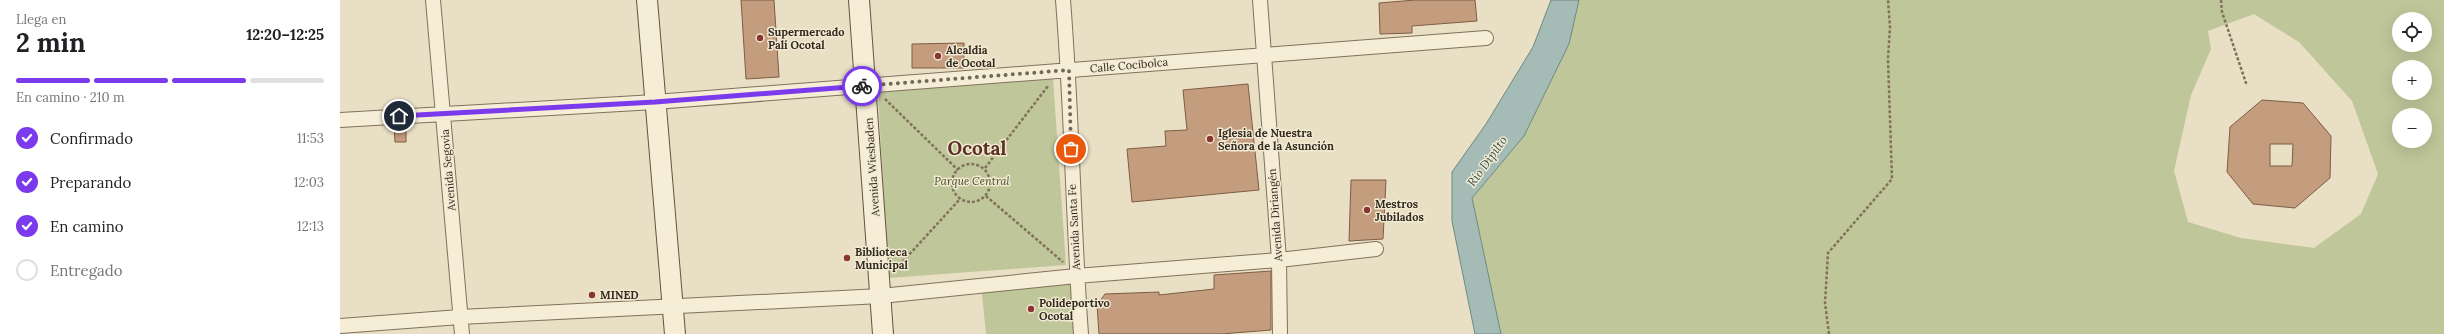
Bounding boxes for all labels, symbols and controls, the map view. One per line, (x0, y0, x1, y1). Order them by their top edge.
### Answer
text: Llega en (16, 11, 66, 28)
map controls (2392, 12, 2432, 148)
button: locate (2392, 12, 2432, 52)
text: 12:20–12:25 (246, 25, 324, 44)
place label: Supermercado Palí Ocotal (768, 25, 845, 52)
text: 2 min (16, 26, 86, 59)
marker: Supermercado Palí Ocotal (755, 33, 765, 43)
place label: Alcaldia de Ocotal (946, 43, 996, 70)
marker: Alcaldia de Ocotal (933, 51, 943, 61)
street label: Calle Cocibolca (1089, 55, 1169, 75)
button: + (2392, 60, 2432, 100)
courier (842, 66, 882, 106)
icon: bike (851, 75, 873, 97)
text: En camino · 210 m (16, 89, 125, 106)
pin (382, 99, 416, 133)
icon: home (388, 105, 410, 127)
button: − (2392, 108, 2432, 148)
street label: Avenida Wiesbaden (862, 117, 883, 218)
place label: Iglesia de Nuestra Señora de la Asunción (1218, 126, 1334, 153)
icon: check (16, 127, 38, 149)
street label: Avenida Segovia (437, 128, 459, 212)
text: Confirmado (50, 129, 133, 148)
text: 11:53 (297, 130, 324, 147)
pin (1054, 132, 1088, 166)
water label: Río Dipilto (1464, 133, 1510, 189)
marker: Iglesia de Nuestra Señora de la Asunción (1205, 134, 1215, 144)
district label: Ocotal (948, 136, 1007, 160)
icon: bag (1060, 138, 1082, 160)
street label: Avenida Diriangén (1265, 168, 1285, 263)
icon: check (16, 171, 38, 193)
text: Preparando (50, 173, 131, 192)
text: 12:03 (294, 174, 324, 191)
park label: Parque Central (934, 174, 1010, 188)
street label: Avenida Santa Fe (1065, 184, 1083, 271)
place label: Mestros Jubilados (1375, 197, 1424, 224)
marker: Mestros Jubilados (1362, 205, 1372, 215)
icon: check (16, 215, 38, 237)
text: En camino (50, 217, 124, 236)
text: 12:13 (297, 218, 324, 235)
place label: Biblioteca Municipal (855, 245, 909, 272)
marker: Biblioteca Municipal (842, 253, 852, 263)
text: Entregado (50, 261, 122, 280)
place label: MINED (600, 288, 639, 302)
marker: MINED (587, 290, 597, 300)
place label: Polideportivo Ocotal (1039, 296, 1110, 323)
marker: Polideportivo Ocotal (1026, 304, 1036, 314)

